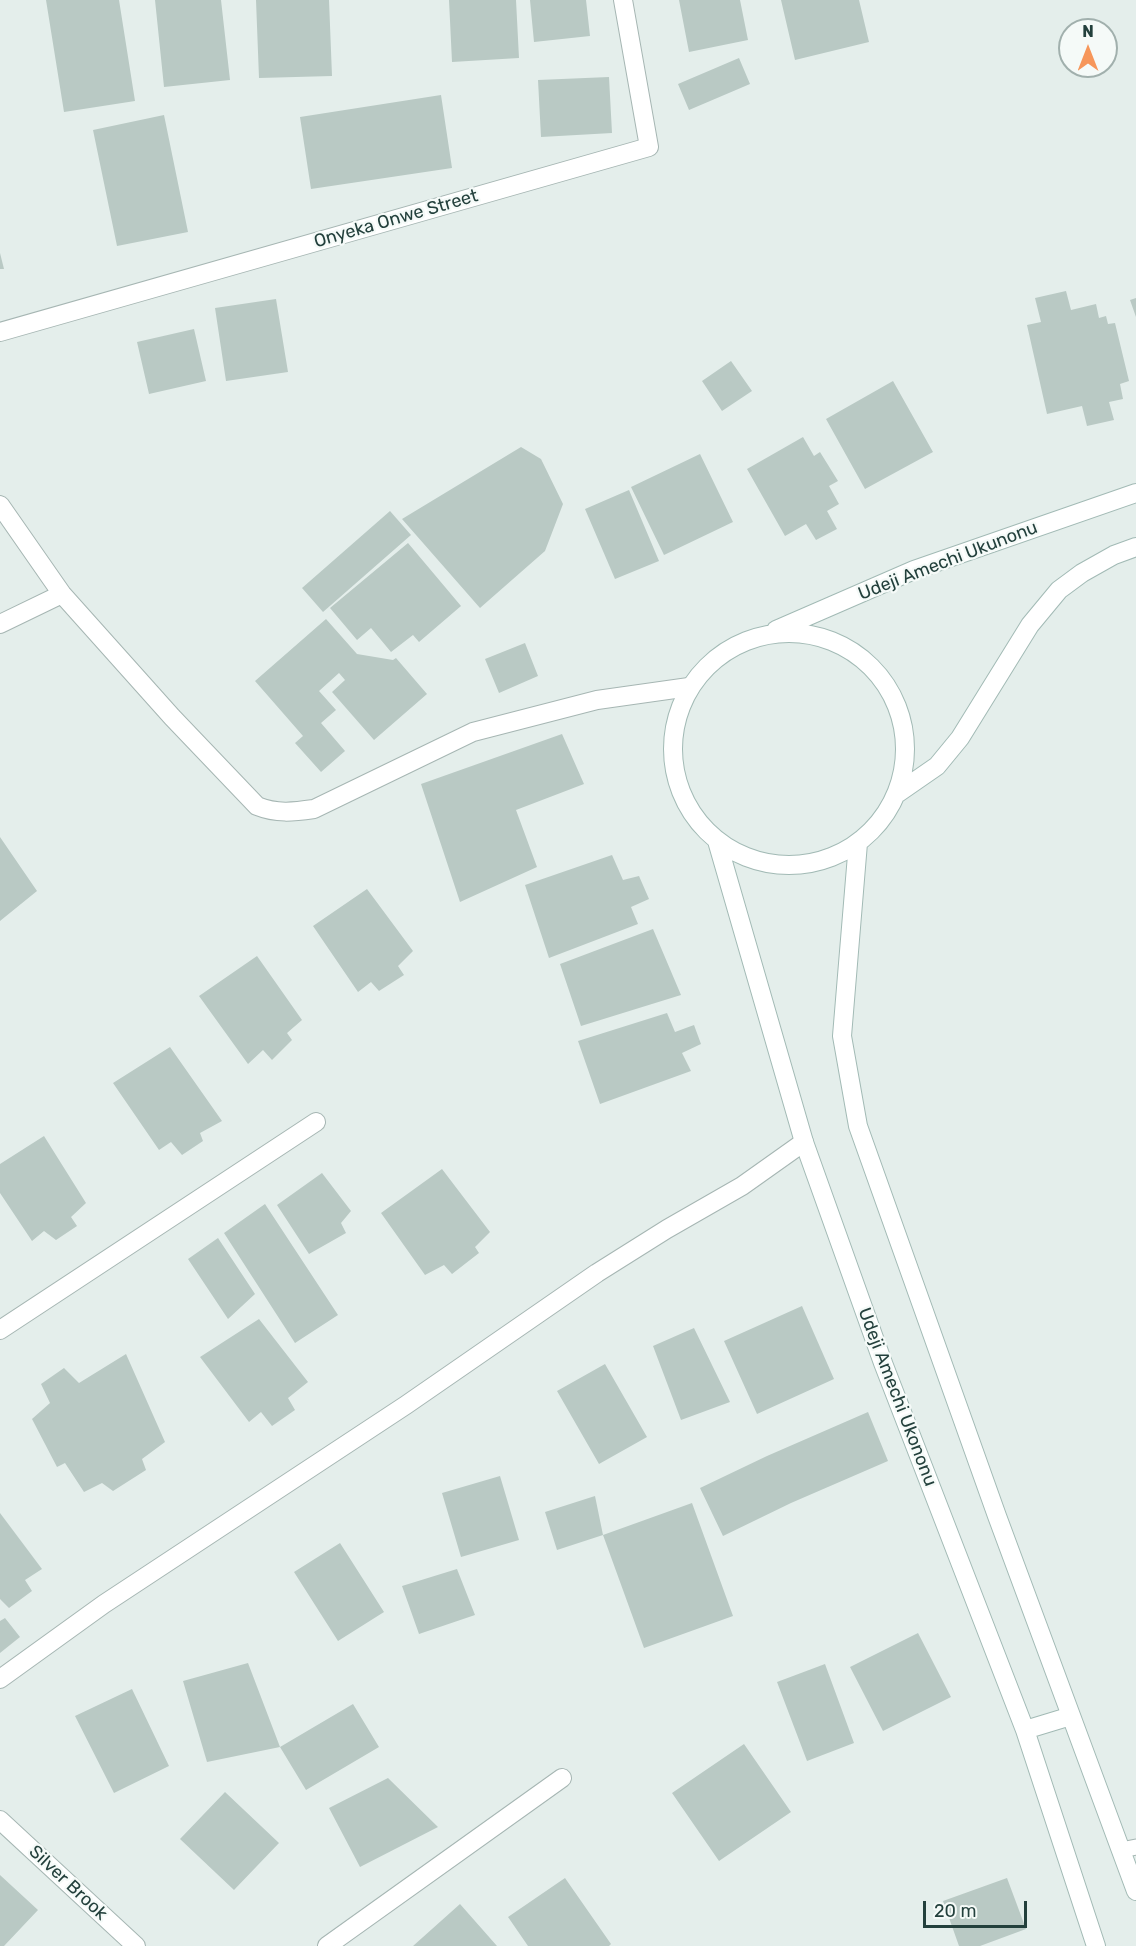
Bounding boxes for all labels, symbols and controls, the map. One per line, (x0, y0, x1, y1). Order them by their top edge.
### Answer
north arrow (1058, 18, 1118, 78)
text: N (1082, 22, 1094, 41)
street label: Onyeka Onwe Street (311, 185, 481, 253)
street label: Udeji Amechi Ukunonu (855, 517, 1041, 605)
street label: Udeji Amechi Ukononu (853, 1305, 941, 1489)
street label: Silver Brook (24, 1841, 112, 1925)
scale bar (926, 1889, 1030, 1927)
text: 20 m (934, 1900, 976, 1922)

